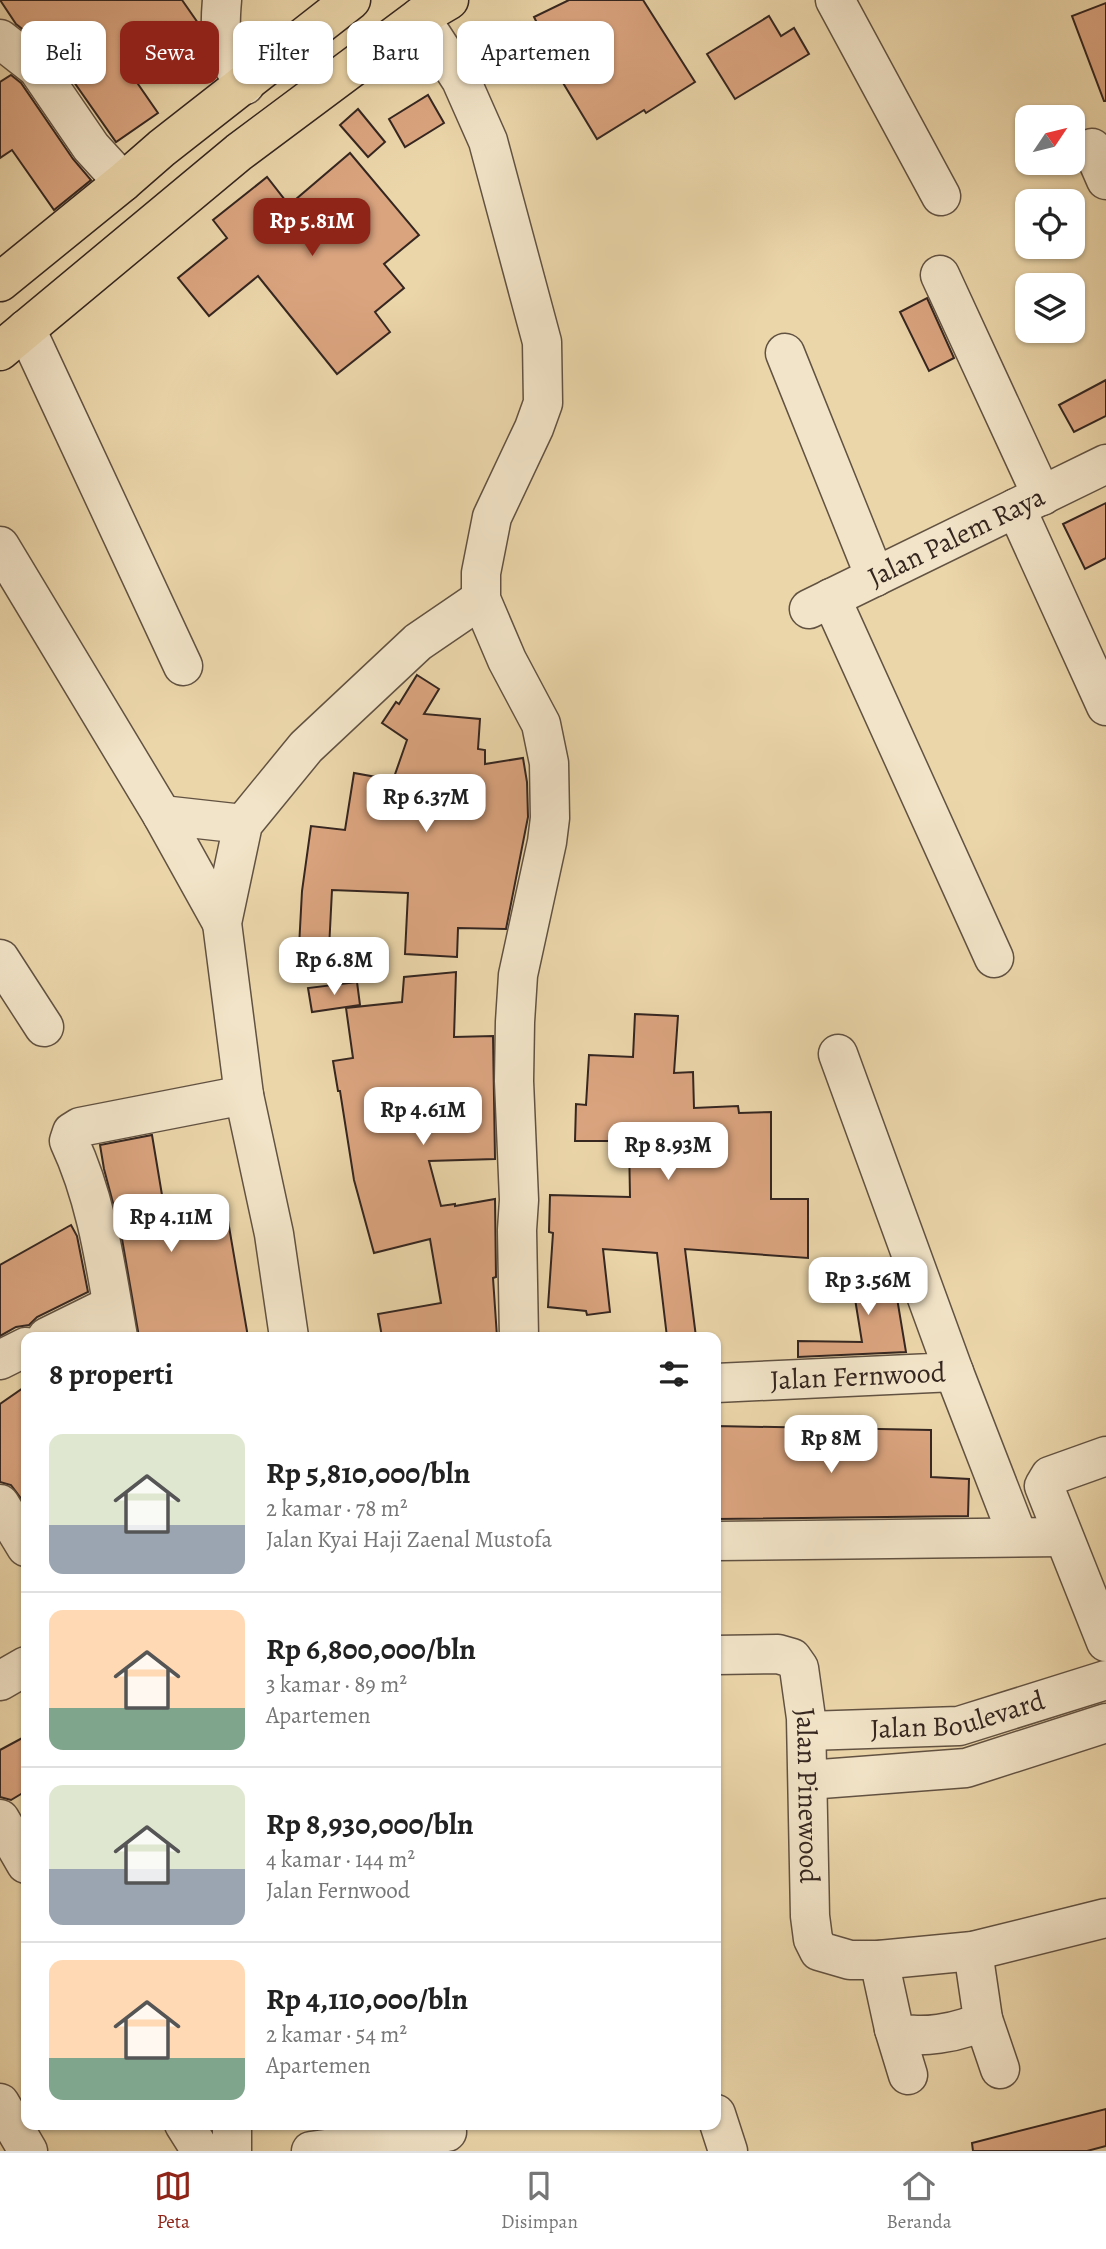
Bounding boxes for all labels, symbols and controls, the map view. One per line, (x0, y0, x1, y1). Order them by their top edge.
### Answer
chip: Beli (21, 21, 106, 84)
chip: Sewa (120, 21, 219, 84)
chip: Filter (233, 21, 333, 84)
chip: Baru (347, 21, 443, 84)
chip: Apartemen (457, 21, 614, 84)
north arrow (1015, 105, 1085, 175)
map controls (1015, 105, 1085, 343)
button: locate (1015, 189, 1085, 259)
pin: Rp 5.81M (240, 198, 384, 258)
text: Rp 5.81M (269, 205, 355, 236)
button: layers (1015, 273, 1085, 343)
street label: Jalan Palem Raya (862, 478, 1051, 596)
pin: Rp 6.37M (354, 774, 498, 834)
text: Rp 6.37M (383, 781, 469, 812)
pin: Rp 6.8M (269, 937, 399, 997)
text: Rp 6.8M (295, 944, 373, 975)
pin: Rp 4.61M (351, 1088, 495, 1147)
text: Rp 4.61M (380, 1094, 466, 1125)
pin: Rp 8.93M (596, 1122, 740, 1182)
text: Rp 8.93M (624, 1129, 712, 1160)
pin: Rp 4.11M (99, 1194, 243, 1254)
text: Rp 4.11M (129, 1201, 213, 1232)
pin: Rp 3.56M (796, 1258, 940, 1317)
text: Rp 3.56M (825, 1264, 911, 1295)
street label: Jalan Fernwood (769, 1353, 947, 1399)
text: 8 properti (49, 1354, 173, 1394)
icon: filters (655, 1355, 693, 1393)
pin: Rp 8M (782, 1416, 880, 1475)
text: Rp 8M (800, 1422, 862, 1453)
text: Rp 5,810,000/bln (266, 1453, 470, 1493)
icon: home (105, 1462, 189, 1546)
text: 2 kamar · 78 m² (266, 1493, 408, 1524)
text: Jalan Kyai Haji Zaenal Mustofa (266, 1524, 552, 1555)
text: Rp 6,800,000/bln (266, 1629, 476, 1669)
icon: home (105, 1638, 189, 1722)
text: 3 kamar · 89 m² (266, 1669, 407, 1700)
street label: Jalan Boulevard (869, 1681, 1050, 1748)
text: Apartemen (266, 1700, 371, 1731)
street label: Jalan Pinewood (786, 1705, 828, 1885)
text: Rp 8,930,000/bln (266, 1804, 474, 1844)
icon: home (105, 1813, 189, 1897)
text: 4 kamar · 144 m² (266, 1844, 415, 1875)
text: Jalan Fernwood (266, 1875, 410, 1906)
text: Rp 4,110,000/bln (266, 1979, 468, 2019)
icon: home (105, 1988, 189, 2072)
text: 2 kamar · 54 m² (266, 2019, 407, 2050)
text: Apartemen (266, 2050, 371, 2081)
tab: Peta (154, 2167, 192, 2235)
tab: Disimpan (501, 2167, 578, 2235)
tab: Beranda (887, 2167, 952, 2235)

